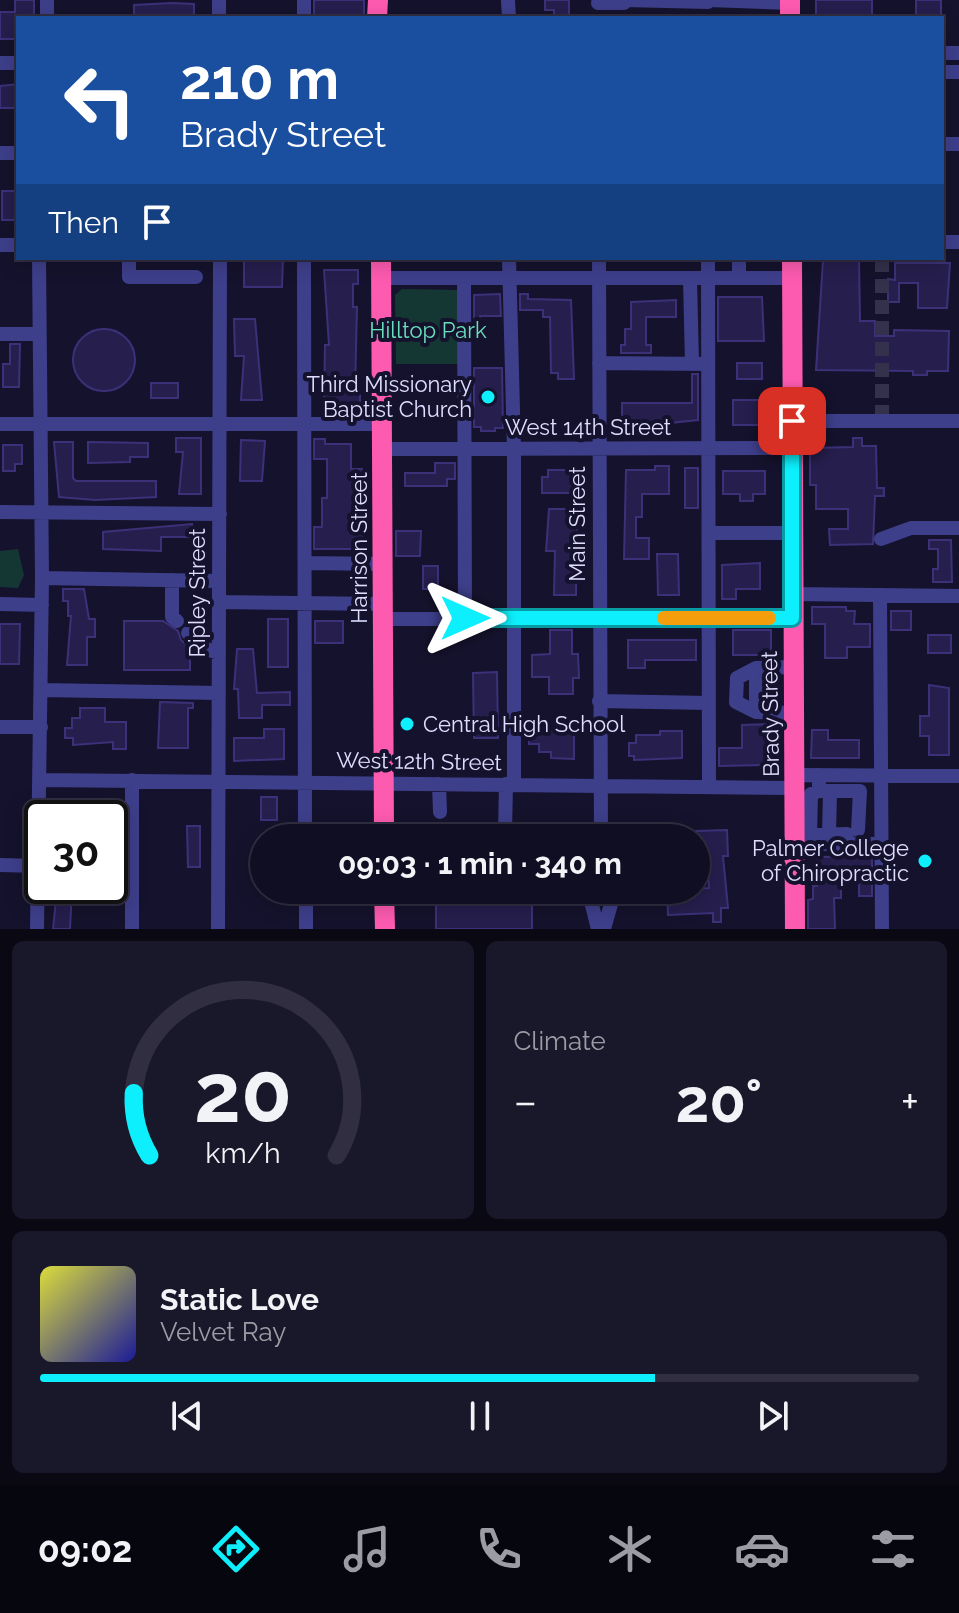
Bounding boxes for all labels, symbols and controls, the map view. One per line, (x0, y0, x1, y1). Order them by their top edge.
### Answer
text: 210 m (180, 46, 339, 112)
icon: left (48, 48, 152, 152)
text: Brady Street (180, 113, 386, 155)
icon: arrive (135, 200, 179, 244)
text: Then (48, 205, 119, 240)
park label: Hilltop Park (369, 317, 487, 343)
place label: Third Missionary Baptist Church (307, 371, 472, 422)
pin (758, 387, 826, 455)
marker: Third Missionary Baptist Church (479, 388, 497, 406)
icon: arrive (770, 399, 814, 443)
street label: West 14th Street (505, 414, 672, 440)
street label: Main Street (564, 466, 590, 582)
street label: Harrison Street (346, 472, 372, 624)
street label: Ripley Street (184, 528, 210, 658)
position arrow (423, 576, 507, 660)
street label: Brady Street (756, 650, 784, 777)
place label: Central High School (423, 711, 625, 737)
marker: Central High School (398, 715, 416, 733)
street label: West 12th Street (336, 747, 503, 775)
speed limit sign: 30 (24, 800, 128, 904)
place label: Palmer College of Chiropractic (752, 835, 909, 886)
text: 09:03 · 1 min · 340 m (338, 846, 622, 881)
marker: Palmer College of Chiropractic (916, 852, 934, 870)
text: Climate (514, 1026, 606, 1056)
text: 20 (194, 1044, 292, 1141)
text: 20° (676, 1066, 762, 1136)
text: − (514, 1076, 537, 1127)
text: + (901, 1076, 919, 1127)
text: km/h (205, 1136, 280, 1170)
text: Static Love (160, 1282, 319, 1317)
text: Velvet Ray (160, 1317, 286, 1347)
icon: previous (165, 1394, 209, 1438)
icon: pause (458, 1394, 502, 1438)
icon: next (751, 1394, 795, 1438)
icon: directions (208, 1521, 264, 1577)
icon: music (339, 1521, 395, 1577)
icon: phone (471, 1521, 527, 1577)
icon: climate (602, 1521, 658, 1577)
icon: car (734, 1521, 790, 1577)
icon: filters (865, 1521, 921, 1577)
text: 09:02 (38, 1528, 132, 1570)

